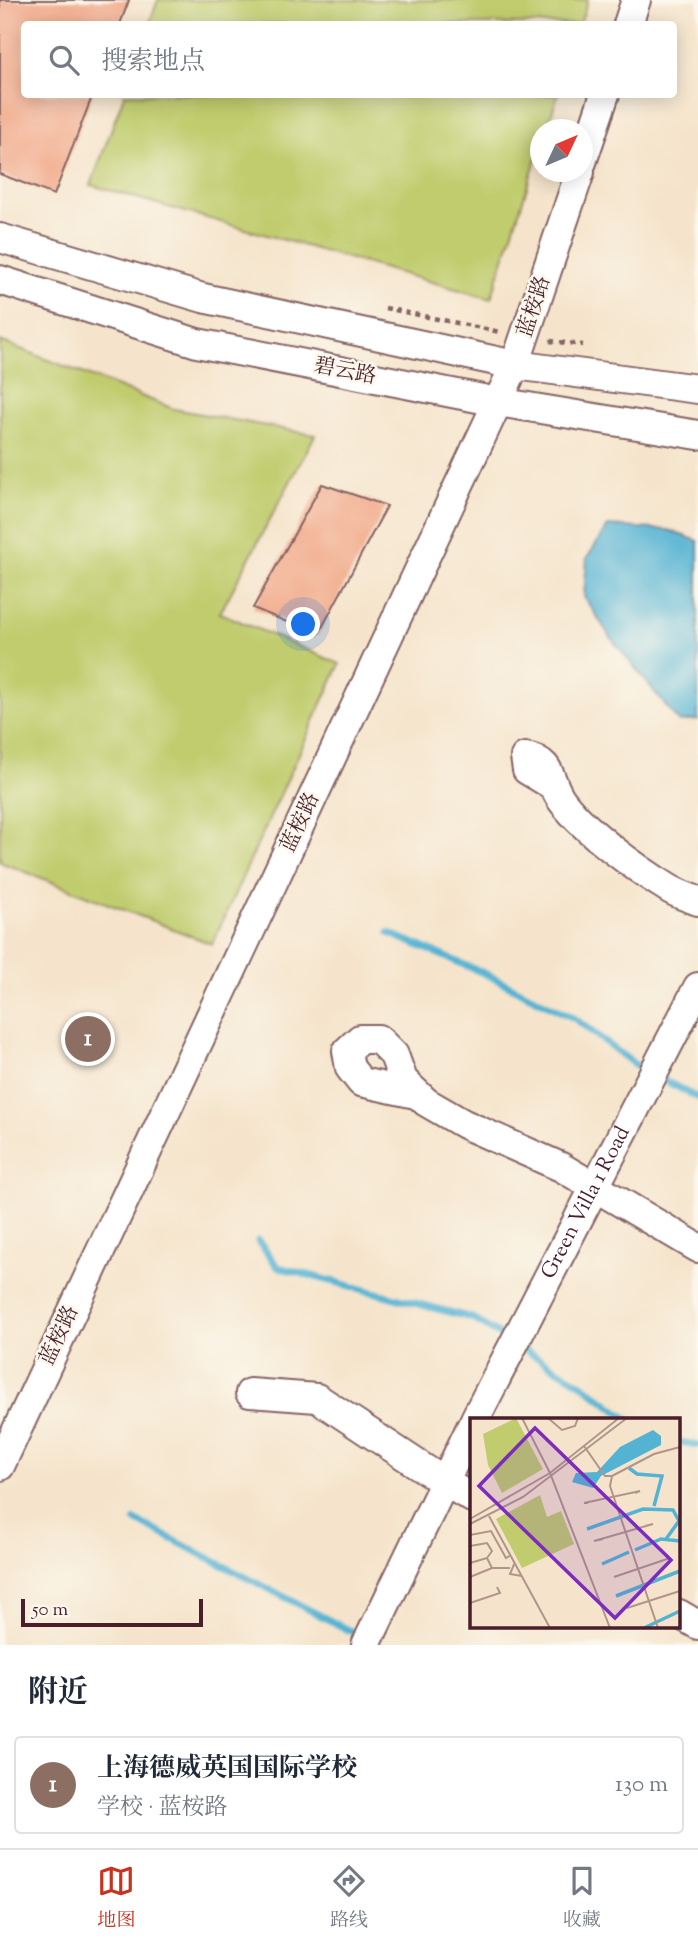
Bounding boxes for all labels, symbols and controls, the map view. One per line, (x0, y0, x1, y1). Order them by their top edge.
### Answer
search box (21, 21, 677, 98)
icon: search (45, 41, 83, 79)
text: 搜索地点 (101, 44, 205, 81)
north arrow (530, 119, 593, 182)
street label: 蓝桉路 (511, 272, 559, 342)
street label: 碧云路 (311, 351, 379, 393)
your location (286, 607, 320, 641)
street label: 蓝桉路 (274, 788, 328, 858)
pin: 1 (65, 1013, 111, 1065)
street label: Green Villa 1 Road (535, 1121, 638, 1285)
street label: 蓝桉路 (33, 1301, 87, 1371)
inset map (470, 1418, 680, 1628)
scale bar (21, 1596, 203, 1628)
text: 50 m (32, 1597, 68, 1624)
text: 附近 (28, 1672, 88, 1715)
text: 上海德威英国国际学校 (97, 1751, 357, 1788)
text: 1 (49, 1769, 57, 1802)
text: 130 m (615, 1769, 668, 1802)
text: 学校 · 蓝桉路 (97, 1792, 228, 1825)
tab: 地图 (97, 1862, 135, 1935)
tab: 路线 (330, 1862, 368, 1935)
tab: 收藏 (563, 1862, 601, 1935)

